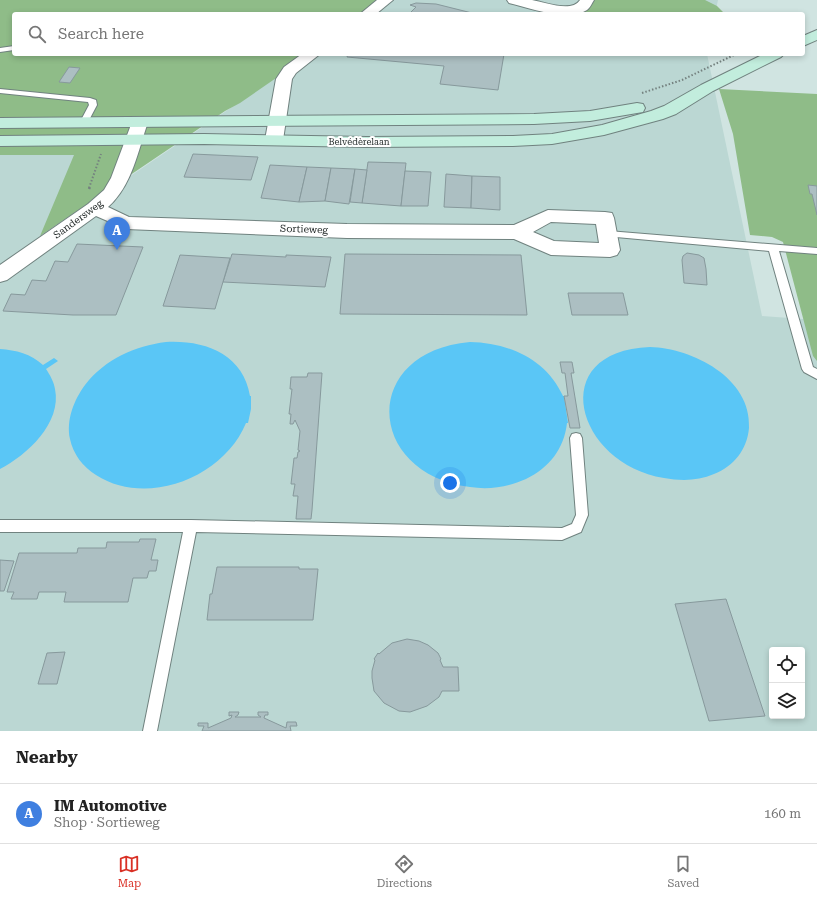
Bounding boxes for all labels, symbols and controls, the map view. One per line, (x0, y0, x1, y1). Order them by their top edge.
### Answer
search box (12, 12, 805, 56)
icon: search (26, 23, 48, 45)
text: Search here (58, 25, 144, 43)
street label: Belvédèrelaan (328, 137, 390, 147)
street label: Sandersweg (51, 197, 105, 241)
pin: A (104, 217, 130, 250)
street label: Sortieweg (280, 223, 329, 235)
your location (440, 473, 460, 493)
map controls (769, 647, 805, 719)
button: locate (769, 647, 805, 683)
button: layers (769, 683, 805, 719)
text: Nearby (16, 747, 78, 767)
text: IM Automotive (54, 797, 167, 815)
text: A (24, 806, 34, 821)
text: 160 m (764, 806, 801, 821)
text: Shop · Sortieweg (54, 815, 160, 830)
tab: Map (118, 853, 141, 890)
tab: Directions (377, 853, 432, 890)
tab: Saved (667, 853, 699, 890)

